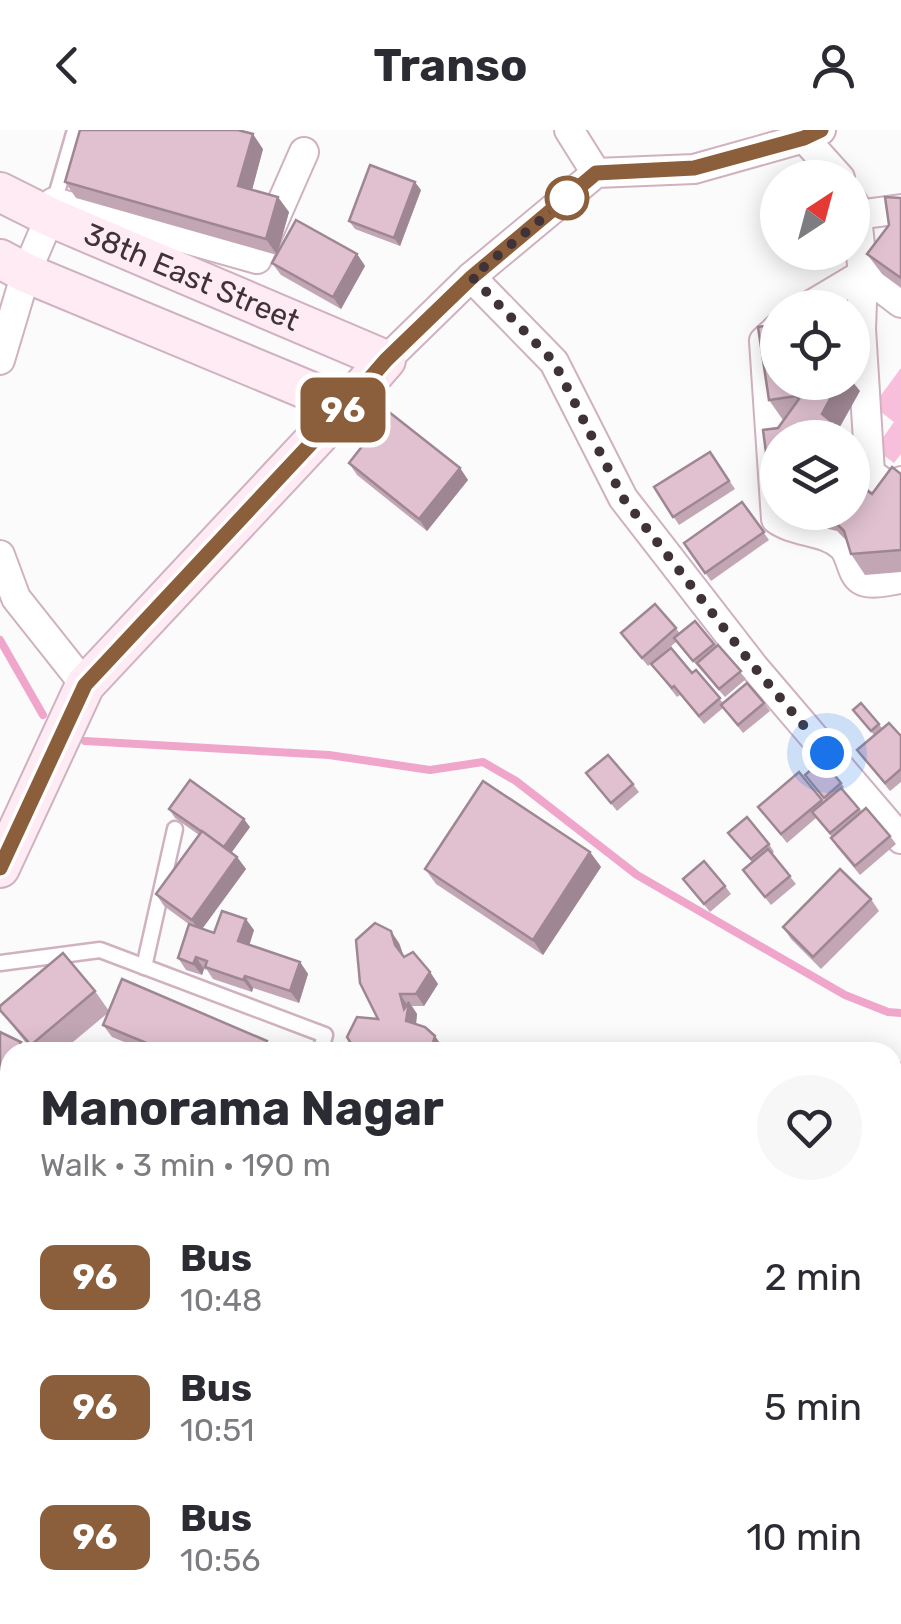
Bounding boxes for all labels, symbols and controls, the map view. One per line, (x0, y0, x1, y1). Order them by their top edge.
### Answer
icon: back (40, 38, 95, 93)
icon: person (806, 38, 861, 93)
text: Transo (374, 39, 527, 92)
north arrow (760, 160, 870, 270)
map controls (760, 160, 870, 530)
unlabelled marker (546, 177, 588, 219)
street label: 38th East Street (79, 216, 305, 339)
button: locate (760, 290, 870, 400)
line badge: 96 (298, 378, 388, 442)
text: 96 (320, 389, 366, 431)
button: layers (760, 420, 870, 530)
your location (802, 728, 852, 778)
button: heart (757, 1075, 862, 1180)
text: Manorama Nagar (40, 1080, 444, 1137)
text: Walk · 3 min · 190 m (40, 1146, 331, 1184)
text: Bus (180, 1235, 252, 1281)
text: 2 min (764, 1254, 862, 1300)
text: 96 (72, 1256, 118, 1298)
text: 10:48 (180, 1281, 262, 1319)
text: Bus (180, 1365, 252, 1411)
text: 5 min (764, 1384, 862, 1430)
text: 96 (72, 1386, 118, 1428)
text: 10:51 (180, 1411, 254, 1449)
text: Bus (180, 1495, 252, 1541)
text: 10 min (746, 1514, 862, 1560)
text: 96 (72, 1516, 118, 1558)
text: 10:56 (180, 1541, 261, 1579)

